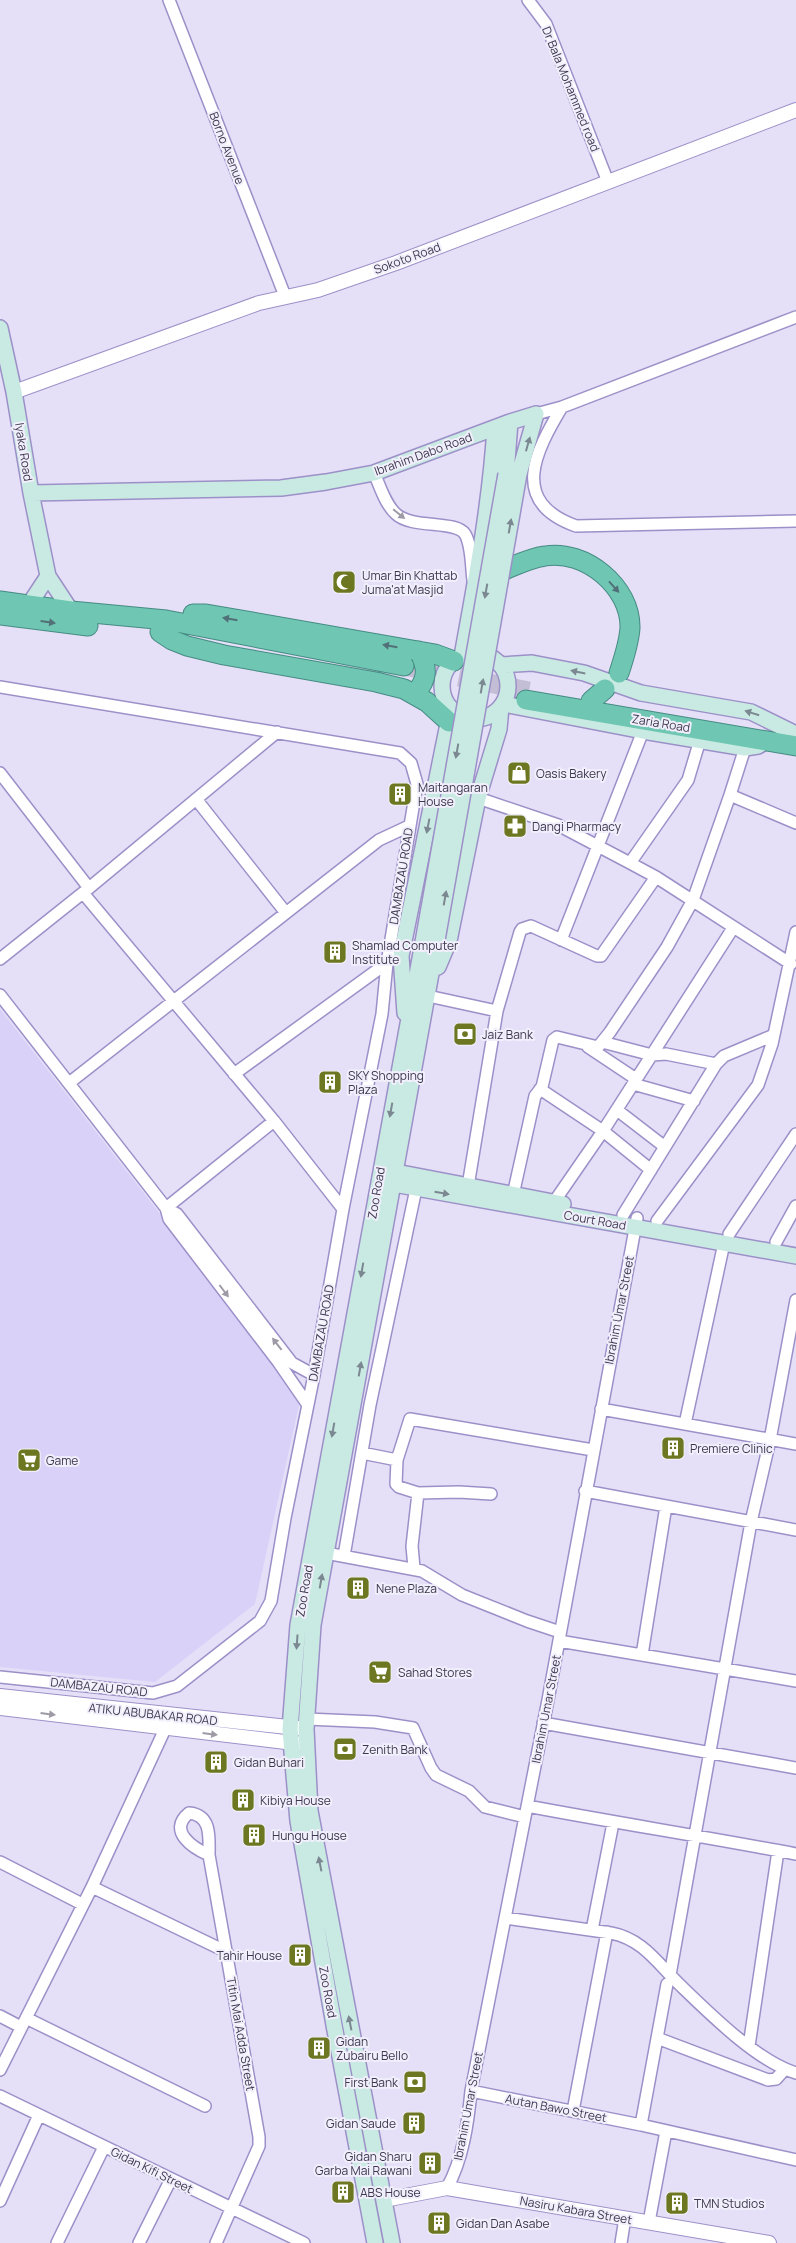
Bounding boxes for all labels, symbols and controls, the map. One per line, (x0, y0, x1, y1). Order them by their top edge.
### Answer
street label: Dr Bala Mohammed road (538, 24, 604, 154)
street label: Borno Avenue (205, 109, 249, 187)
street label: Sokoto Road (371, 238, 443, 278)
street label: Iyaka Road (11, 422, 37, 482)
street label: Ibrahim Dabo Road (372, 428, 474, 480)
one-way arrow (524, 436, 532, 451)
one-way arrow (392, 509, 405, 519)
one-way arrow (506, 517, 514, 533)
place label: Umar Bin Khattab Juma'at Masjid (362, 567, 457, 598)
mosque icon: Umar Bin Khattab Juma'at Masjid (331, 569, 357, 595)
one-way arrow (608, 580, 620, 592)
one-way arrow (481, 583, 489, 599)
one-way arrow (221, 614, 237, 622)
one-way arrow (41, 618, 57, 626)
one-way arrow (382, 642, 398, 650)
one-way arrow (569, 667, 585, 675)
one-way arrow (478, 677, 486, 693)
one-way arrow (745, 709, 760, 717)
street label: Zaria Road (631, 710, 691, 736)
one-way arrow (453, 743, 461, 759)
shop icon: Oasis Bakery (506, 760, 532, 786)
place label: Oasis Bakery (536, 765, 607, 782)
place label: Maitangaran House (418, 779, 488, 810)
building icon: Maitangaran House (387, 781, 413, 807)
pharmacy icon: Dangi Pharmacy (502, 813, 528, 839)
one-way arrow (423, 818, 431, 834)
place label: Dangi Pharmacy (532, 818, 622, 835)
street label: DAMBAZAU ROAD (385, 826, 417, 926)
one-way arrow (441, 889, 449, 905)
place label: Shamlad Computer Institute (352, 937, 459, 968)
building icon: Shamlad Computer Institute (322, 939, 348, 965)
bank icon: Jaiz Bank (452, 1021, 478, 1047)
place label: Jaiz Bank (482, 1026, 534, 1043)
place label: SKY Shopping Plaza (348, 1067, 424, 1098)
building icon: SKY Shopping Plaza (317, 1069, 343, 1095)
one-way arrow (386, 1103, 394, 1119)
street label: Zoo Road (363, 1166, 389, 1220)
one-way arrow (434, 1189, 450, 1197)
street label: Court Road (563, 1206, 627, 1234)
street label: Ibrahim Umar Street (600, 1254, 638, 1366)
one-way arrow (357, 1263, 365, 1279)
street label: DAMBAZAU ROAD (304, 1283, 338, 1383)
one-way arrow (219, 1284, 229, 1298)
one-way arrow (272, 1338, 283, 1351)
one-way arrow (356, 1361, 364, 1377)
one-way arrow (329, 1423, 337, 1439)
building icon: Premiere Clinic (660, 1435, 686, 1461)
place label: Premiere Clinic (690, 1440, 773, 1457)
supermarket icon: Game (16, 1447, 42, 1473)
place label: Game (46, 1452, 78, 1469)
street label: Zoo Road (291, 1564, 317, 1618)
one-way arrow (318, 1572, 326, 1588)
building icon: Nene Plaza (345, 1575, 371, 1601)
place label: Nene Plaza (376, 1580, 437, 1597)
one-way arrow (292, 1634, 300, 1650)
street label: Ibrahim Umar Street (527, 1653, 565, 1765)
supermarket icon: Sahad Stores (367, 1659, 393, 1685)
place label: Sahad Stores (398, 1664, 472, 1681)
street label: DAMBAZAU ROAD (50, 1673, 148, 1701)
street label: ATIKU ABUBAKAR ROAD (88, 1699, 218, 1729)
one-way arrow (41, 1710, 57, 1718)
one-way arrow (202, 1730, 218, 1738)
bank icon: Zenith Bank (332, 1736, 358, 1762)
place label: Zenith Bank (362, 1741, 429, 1758)
building icon: Gidan Buhari (203, 1749, 229, 1775)
place label: Gidan Buhari (234, 1754, 304, 1771)
building icon: Kibiya House (230, 1787, 256, 1813)
place label: Kibiya House (260, 1792, 331, 1809)
building icon: Hungu House (241, 1822, 267, 1848)
place label: Hungu House (272, 1827, 347, 1844)
one-way arrow (315, 1855, 323, 1871)
building icon: Tahir House (287, 1942, 313, 1968)
place label: Tahir House (217, 1947, 282, 1964)
street label: Zoo Road (315, 1965, 341, 2019)
street label: Titin Mai Adda Street (223, 1976, 259, 2092)
one-way arrow (346, 2015, 354, 2031)
place label: Gidan Zubairu Bello (336, 2033, 408, 2064)
building icon: Gidan Zubairu Bello (306, 2035, 332, 2061)
street label: Ibrahim Umar Street (449, 2050, 487, 2162)
bank icon: First Bank (402, 2069, 428, 2095)
place label: First Bank (344, 2074, 399, 2091)
street label: Autan Bawo Street (504, 2090, 608, 2126)
building icon: Gidan Saude (401, 2110, 427, 2136)
place label: Gidan Saude (326, 2115, 396, 2132)
street label: Gidan Kifi Street (108, 2143, 196, 2197)
place label: Gidan Sharu Garba Mai Rawani (315, 2148, 412, 2179)
building icon: Gidan Sharu Garba Mai Rawani (417, 2150, 443, 2176)
building icon: ABS House (330, 2179, 356, 2205)
place label: ABS House (360, 2184, 421, 2201)
building icon: TMN Studios (664, 2190, 690, 2216)
street label: Nasiru Kabara Street (518, 2192, 634, 2228)
place label: TMN Studios (694, 2195, 764, 2212)
building icon: Gidan Dan Asabe (426, 2210, 452, 2236)
place label: Gidan Dan Asabe (456, 2215, 550, 2232)

